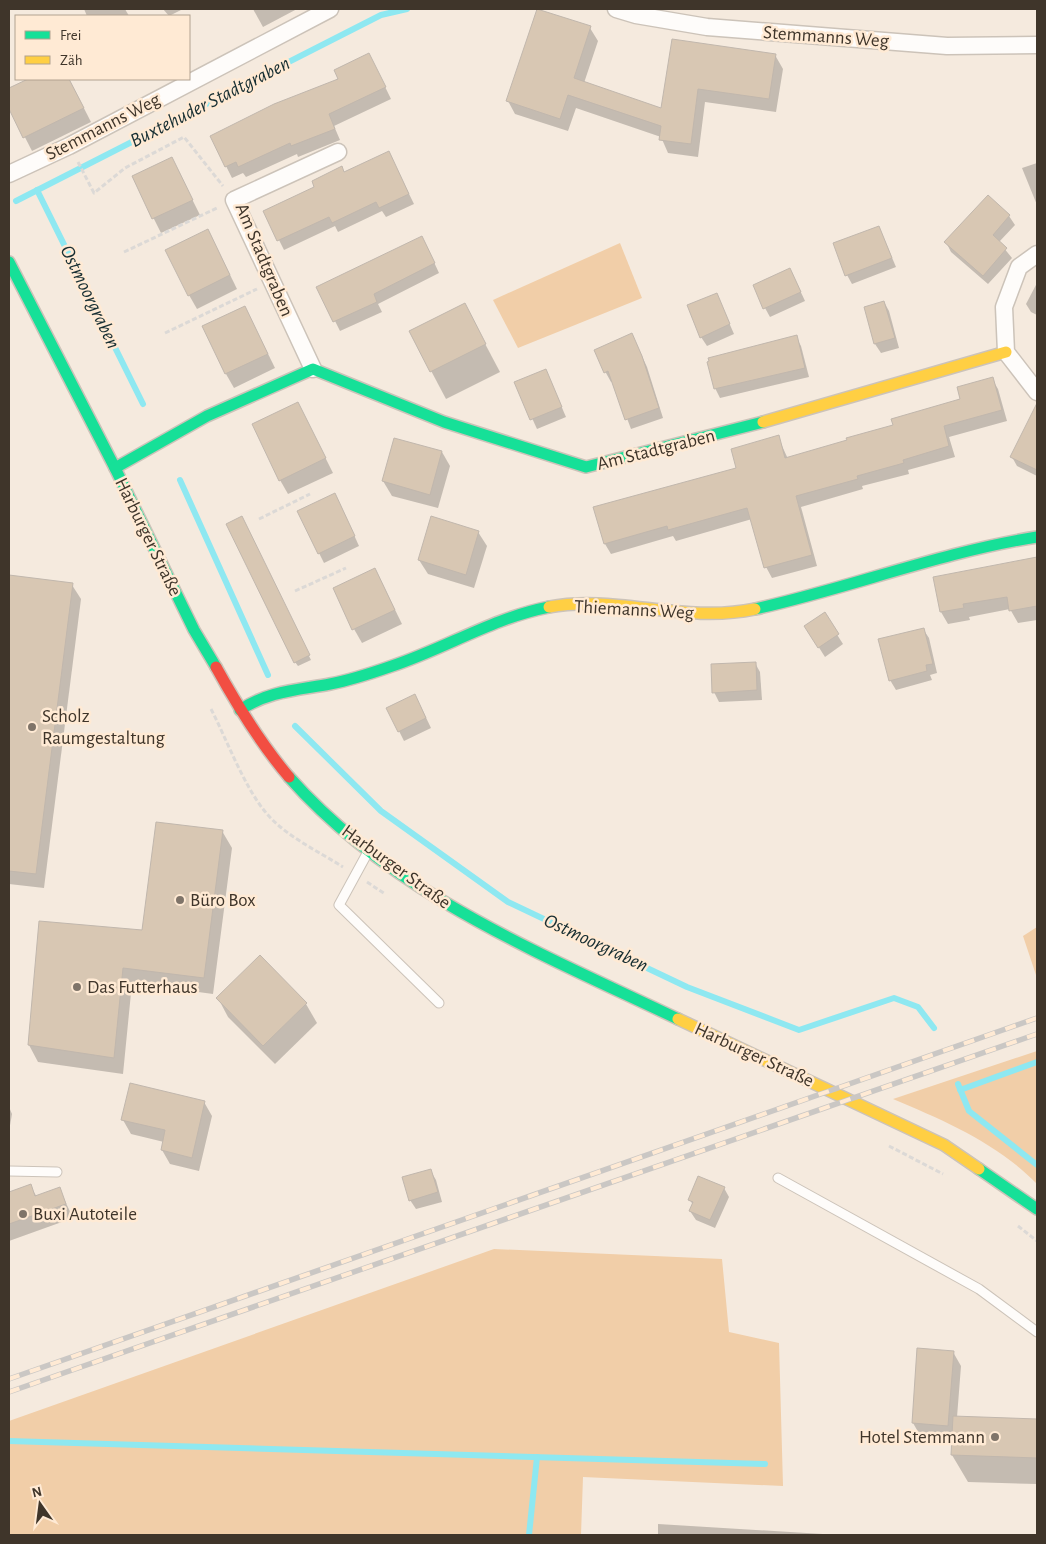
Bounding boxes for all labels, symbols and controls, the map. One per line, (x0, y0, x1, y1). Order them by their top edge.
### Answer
legend (15, 15, 190, 80)
street label: Stemmanns Weg (763, 23, 890, 51)
text: Frei (60, 28, 81, 43)
text: Zäh (60, 53, 83, 68)
water label: Buxtehuder Stadtgraben (127, 53, 293, 151)
street label: Stemmanns Weg (43, 90, 164, 164)
street label: Am Stadtgraben (232, 201, 296, 319)
water label: Ostmoorgraben (56, 242, 124, 352)
street label: Am Stadtgraben (595, 426, 717, 474)
street label: Harburger Straße (111, 475, 185, 599)
street label: Thiemanns Weg (574, 597, 695, 623)
place label: Scholz Raumgestaltung (42, 707, 166, 748)
marker: Scholz Raumgestaltung (26, 721, 38, 733)
street label: Harburger Straße (338, 821, 454, 913)
place label: Büro Box (190, 891, 256, 910)
marker: Büro Box (174, 894, 186, 906)
water label: Ostmoorgraben (541, 910, 651, 976)
place label: Das Futterhaus (87, 978, 197, 997)
marker: Das Futterhaus (71, 981, 83, 993)
street label: Harburger Straße (691, 1019, 817, 1091)
place label: Buxi Autoteile (33, 1205, 137, 1224)
marker: Buxi Autoteile (17, 1208, 29, 1220)
place label: Hotel Stemmann (859, 1428, 985, 1447)
marker: Hotel Stemmann (989, 1431, 1001, 1443)
north arrow (15, 1479, 65, 1529)
text: N (31, 1484, 44, 1500)

